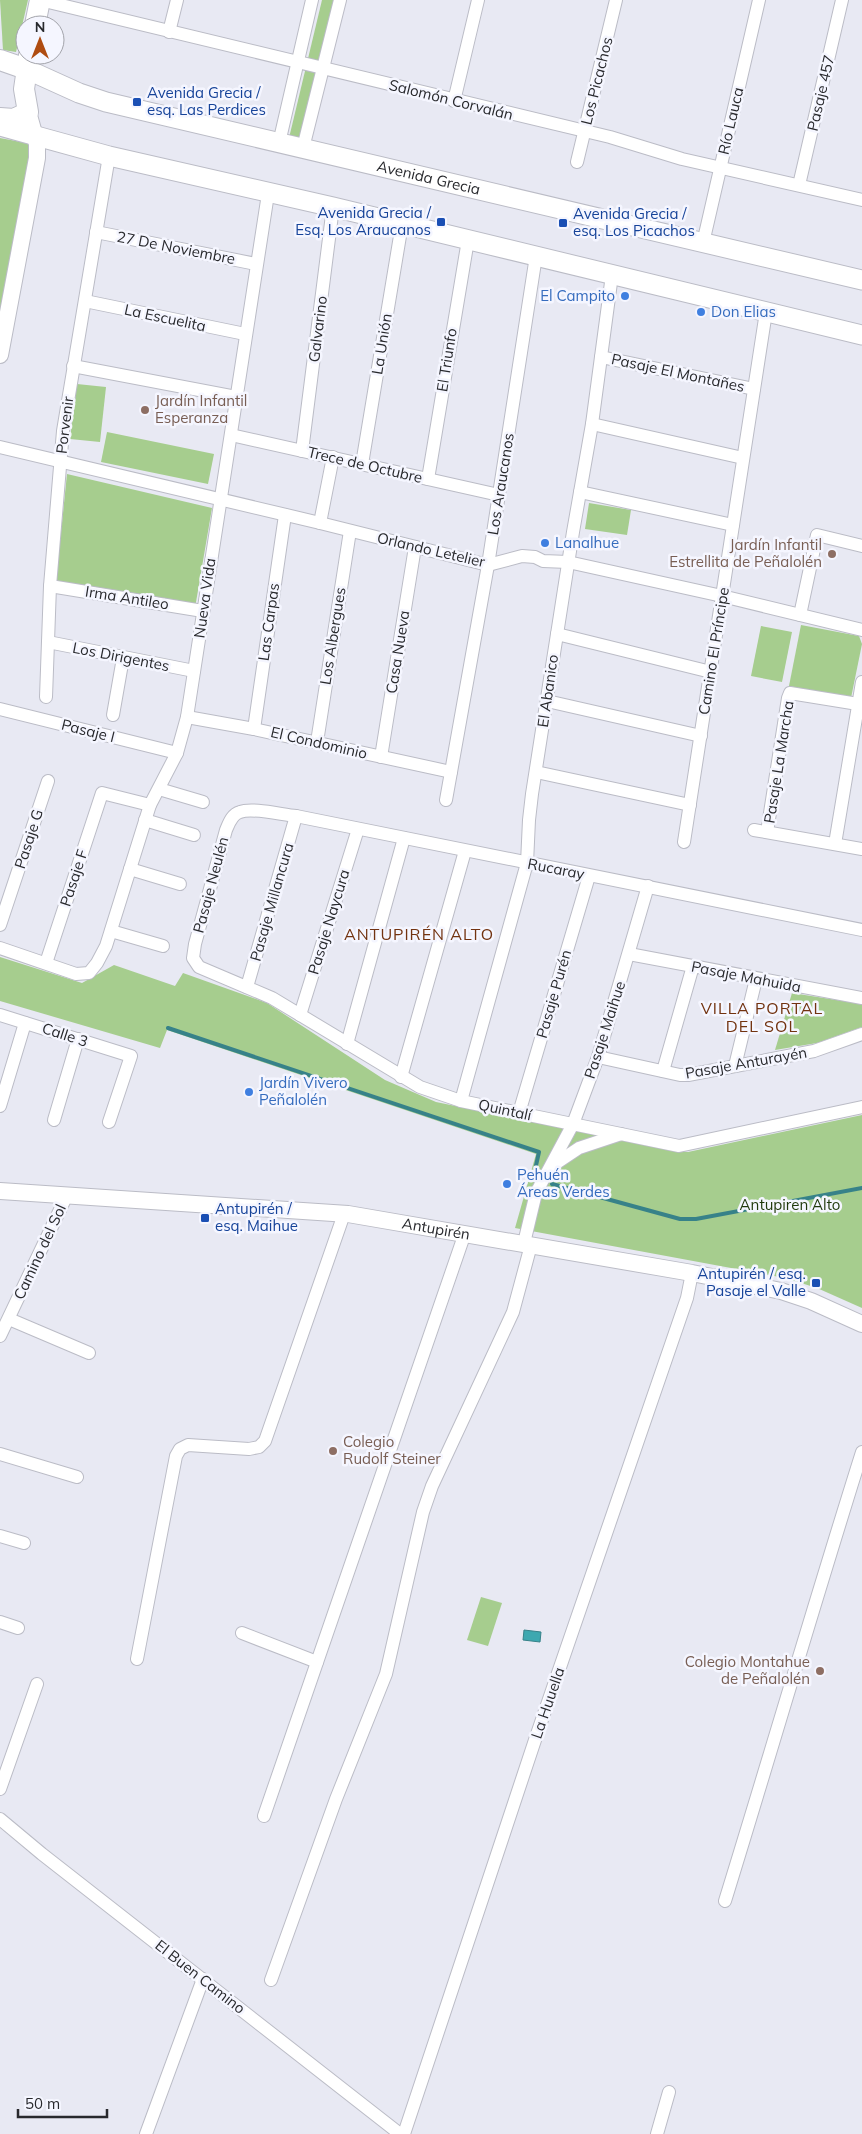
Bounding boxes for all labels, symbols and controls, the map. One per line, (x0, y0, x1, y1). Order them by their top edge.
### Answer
north arrow (15, 15, 65, 65)
text: N (35, 18, 45, 36)
street label: Los Picachos (576, 35, 617, 127)
street label: Pasaje 457 (803, 53, 838, 133)
street label: Salomón Corvalán (387, 75, 515, 124)
place label: Avenida Grecia / esq. Las Perdices (147, 83, 266, 119)
street label: Río Lauca (714, 85, 747, 156)
marker: Avenida Grecia / esq. Las Perdices (131, 96, 143, 108)
street label: Avenida Grecia (375, 156, 482, 199)
place label: Avenida Grecia / Esq. Los Araucanos (295, 203, 432, 239)
place label: Avenida Grecia / esq. Los Picachos (573, 204, 695, 240)
marker: Avenida Grecia / Esq. Los Araucanos (435, 216, 447, 228)
marker: Avenida Grecia / esq. Los Picachos (557, 217, 569, 229)
street label: 27 De Noviembre (115, 227, 237, 268)
place label: El Campito (540, 286, 615, 305)
marker: El Campito (619, 290, 631, 302)
street label: Galvarino (304, 295, 331, 363)
street label: La Escuelita (123, 300, 208, 335)
place label: Don Elias (711, 302, 776, 321)
marker: Don Elias (695, 306, 707, 318)
street label: La Unión (367, 312, 396, 376)
street label: El Triunfo (432, 327, 461, 393)
street label: Pasaje El Montañes (610, 349, 746, 396)
place label: Jardín Infantil Esperanza (155, 391, 247, 427)
street label: Porvenir (52, 395, 78, 455)
marker: Jardín Infantil Esperanza (139, 404, 151, 416)
street label: Los Araucanos (483, 431, 518, 536)
street label: Trece de Octubre (306, 442, 424, 487)
street label: Orlando Letelier (375, 528, 487, 571)
place label: Lanalhue (555, 533, 619, 552)
place label: Jardín Infantil Estrellita de Peñalolén (669, 535, 822, 571)
marker: Lanalhue (539, 537, 551, 549)
marker: Jardín Infantil Estrellita de Peñalolén (826, 548, 838, 560)
street label: Nueva Vida (189, 557, 220, 639)
street label: Irma Antileo (84, 582, 170, 613)
street label: Las Carpas (254, 582, 283, 662)
street label: Los Albergues (315, 586, 350, 686)
street label: Camino El Príncipe (694, 586, 733, 716)
street label: Casa Nueva (382, 609, 413, 695)
street label: Los Dirigentes (71, 638, 171, 675)
street label: El Abanico (533, 653, 562, 729)
street label: Pasaje La Marcha (759, 699, 798, 825)
street label: Pasaje I (59, 715, 117, 746)
street label: El Condominio (269, 722, 369, 763)
street label: Pasaje G (10, 807, 47, 871)
street label: Pasaje Neulén (189, 835, 233, 935)
street label: Pasaje Millancura (246, 840, 298, 963)
street label: Pasaje F (55, 847, 92, 909)
street label: Rucaray (526, 854, 586, 883)
street label: Pasaje Naycura (304, 867, 354, 977)
district label: ANTUPIRÉN ALTO (344, 924, 494, 944)
street label: Pasaje Purén (532, 947, 575, 1040)
street label: Pasaje Mahuida (690, 957, 803, 996)
street label: Pasaje Maihue (580, 979, 629, 1081)
district label: VILLA PORTAL DEL SOL (701, 998, 823, 1036)
street label: Calle 3 (40, 1018, 91, 1051)
street label: Pasaje Anturayén (684, 1042, 808, 1083)
place label: Jardín Vivero Peñalolén (259, 1073, 348, 1109)
marker: Jardín Vivero Peñalolén (243, 1086, 255, 1098)
street label: Quintalí (477, 1095, 535, 1125)
place label: Pehuén Áreas Verdes (517, 1165, 610, 1201)
marker: Pehuén Áreas Verdes (501, 1178, 513, 1190)
park label: Antupiren Alto (740, 1195, 840, 1214)
place label: Antupirén / esq. Maihue (215, 1199, 298, 1235)
street label: Camino del Sol (9, 1201, 70, 1303)
marker: Antupirén / esq. Maihue (199, 1212, 211, 1224)
street label: Antupirén (401, 1213, 471, 1244)
place label: Antupirén / esq. Pasaje el Valle (697, 1264, 806, 1300)
marker: Antupirén / esq. Pasaje el Valle (810, 1277, 822, 1289)
place label: Colegio Rudolf Steiner (343, 1432, 441, 1468)
marker: Colegio Rudolf Steiner (327, 1445, 339, 1457)
place label: Colegio Montahue de Peñalolén (685, 1652, 810, 1688)
street label: La Huuella (526, 1665, 569, 1741)
marker: Colegio Montahue de Peñalolén (814, 1665, 826, 1677)
street label: El Buen Camino (151, 1936, 249, 2018)
scale bar (18, 2086, 106, 2118)
text: 50 m (25, 2094, 60, 2113)

